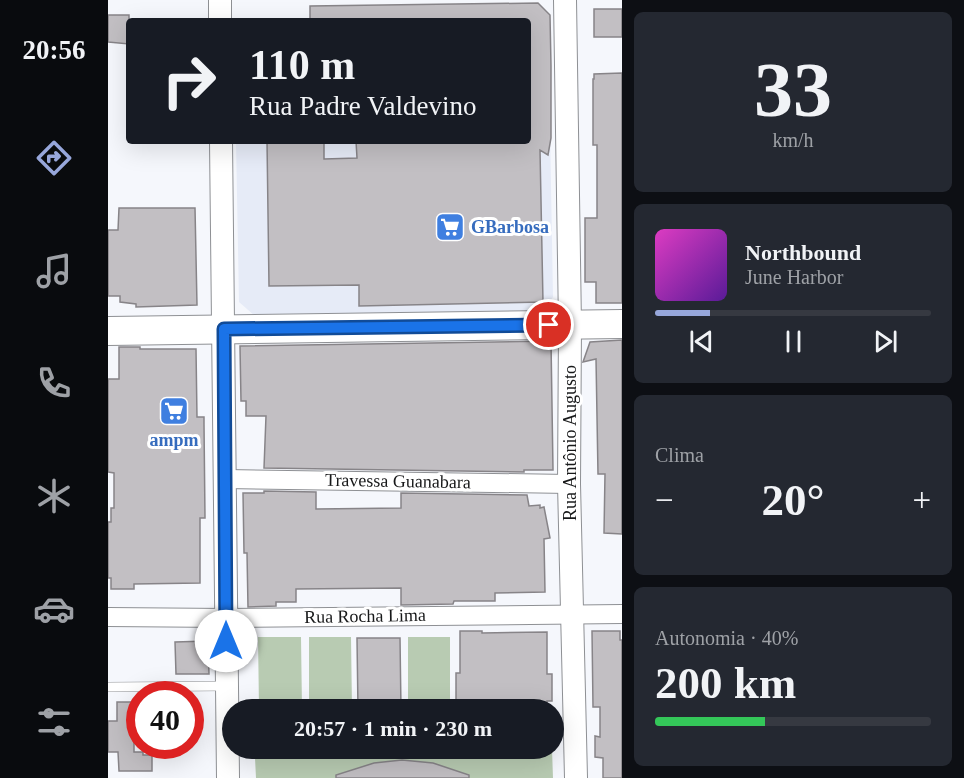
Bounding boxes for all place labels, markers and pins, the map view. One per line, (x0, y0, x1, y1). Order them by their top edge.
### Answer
supermarket icon: GBarbosa (434, 211, 466, 243)
place label: GBarbosa (471, 217, 549, 237)
pin (523, 299, 574, 350)
supermarket icon: ampm (158, 395, 190, 427)
place label: ampm (150, 430, 199, 450)

